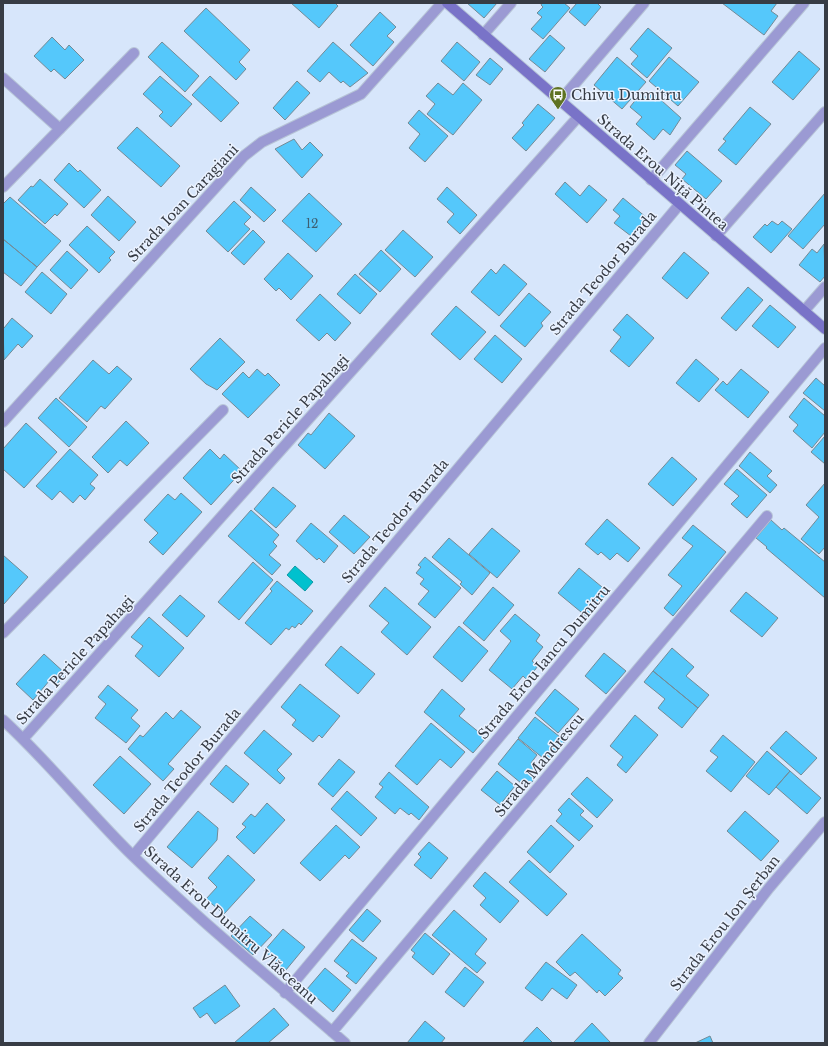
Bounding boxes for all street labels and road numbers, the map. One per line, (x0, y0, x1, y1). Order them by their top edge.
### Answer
street label: Strada Erou Niță Pintea (594, 110, 733, 234)
street label: Strada Ioan Caragiani (124, 140, 242, 266)
street label: Strada Teodor Burada (546, 207, 660, 339)
street label: Strada Pericle Papahagi (227, 351, 353, 487)
street label: Strada Teodor Burada (338, 455, 452, 587)
street label: Strada Erou Iancu Dumitru (474, 581, 614, 743)
street label: Strada Pericle Papahagi (12, 592, 138, 728)
street label: Strada Teodor Burada (130, 704, 244, 836)
street label: Strada Mandrescu (490, 709, 588, 820)
street label: Strada Erou Dumitru Vlăsceanu (140, 842, 322, 1008)
street label: Strada Erou Ion Șerban (666, 851, 784, 995)

